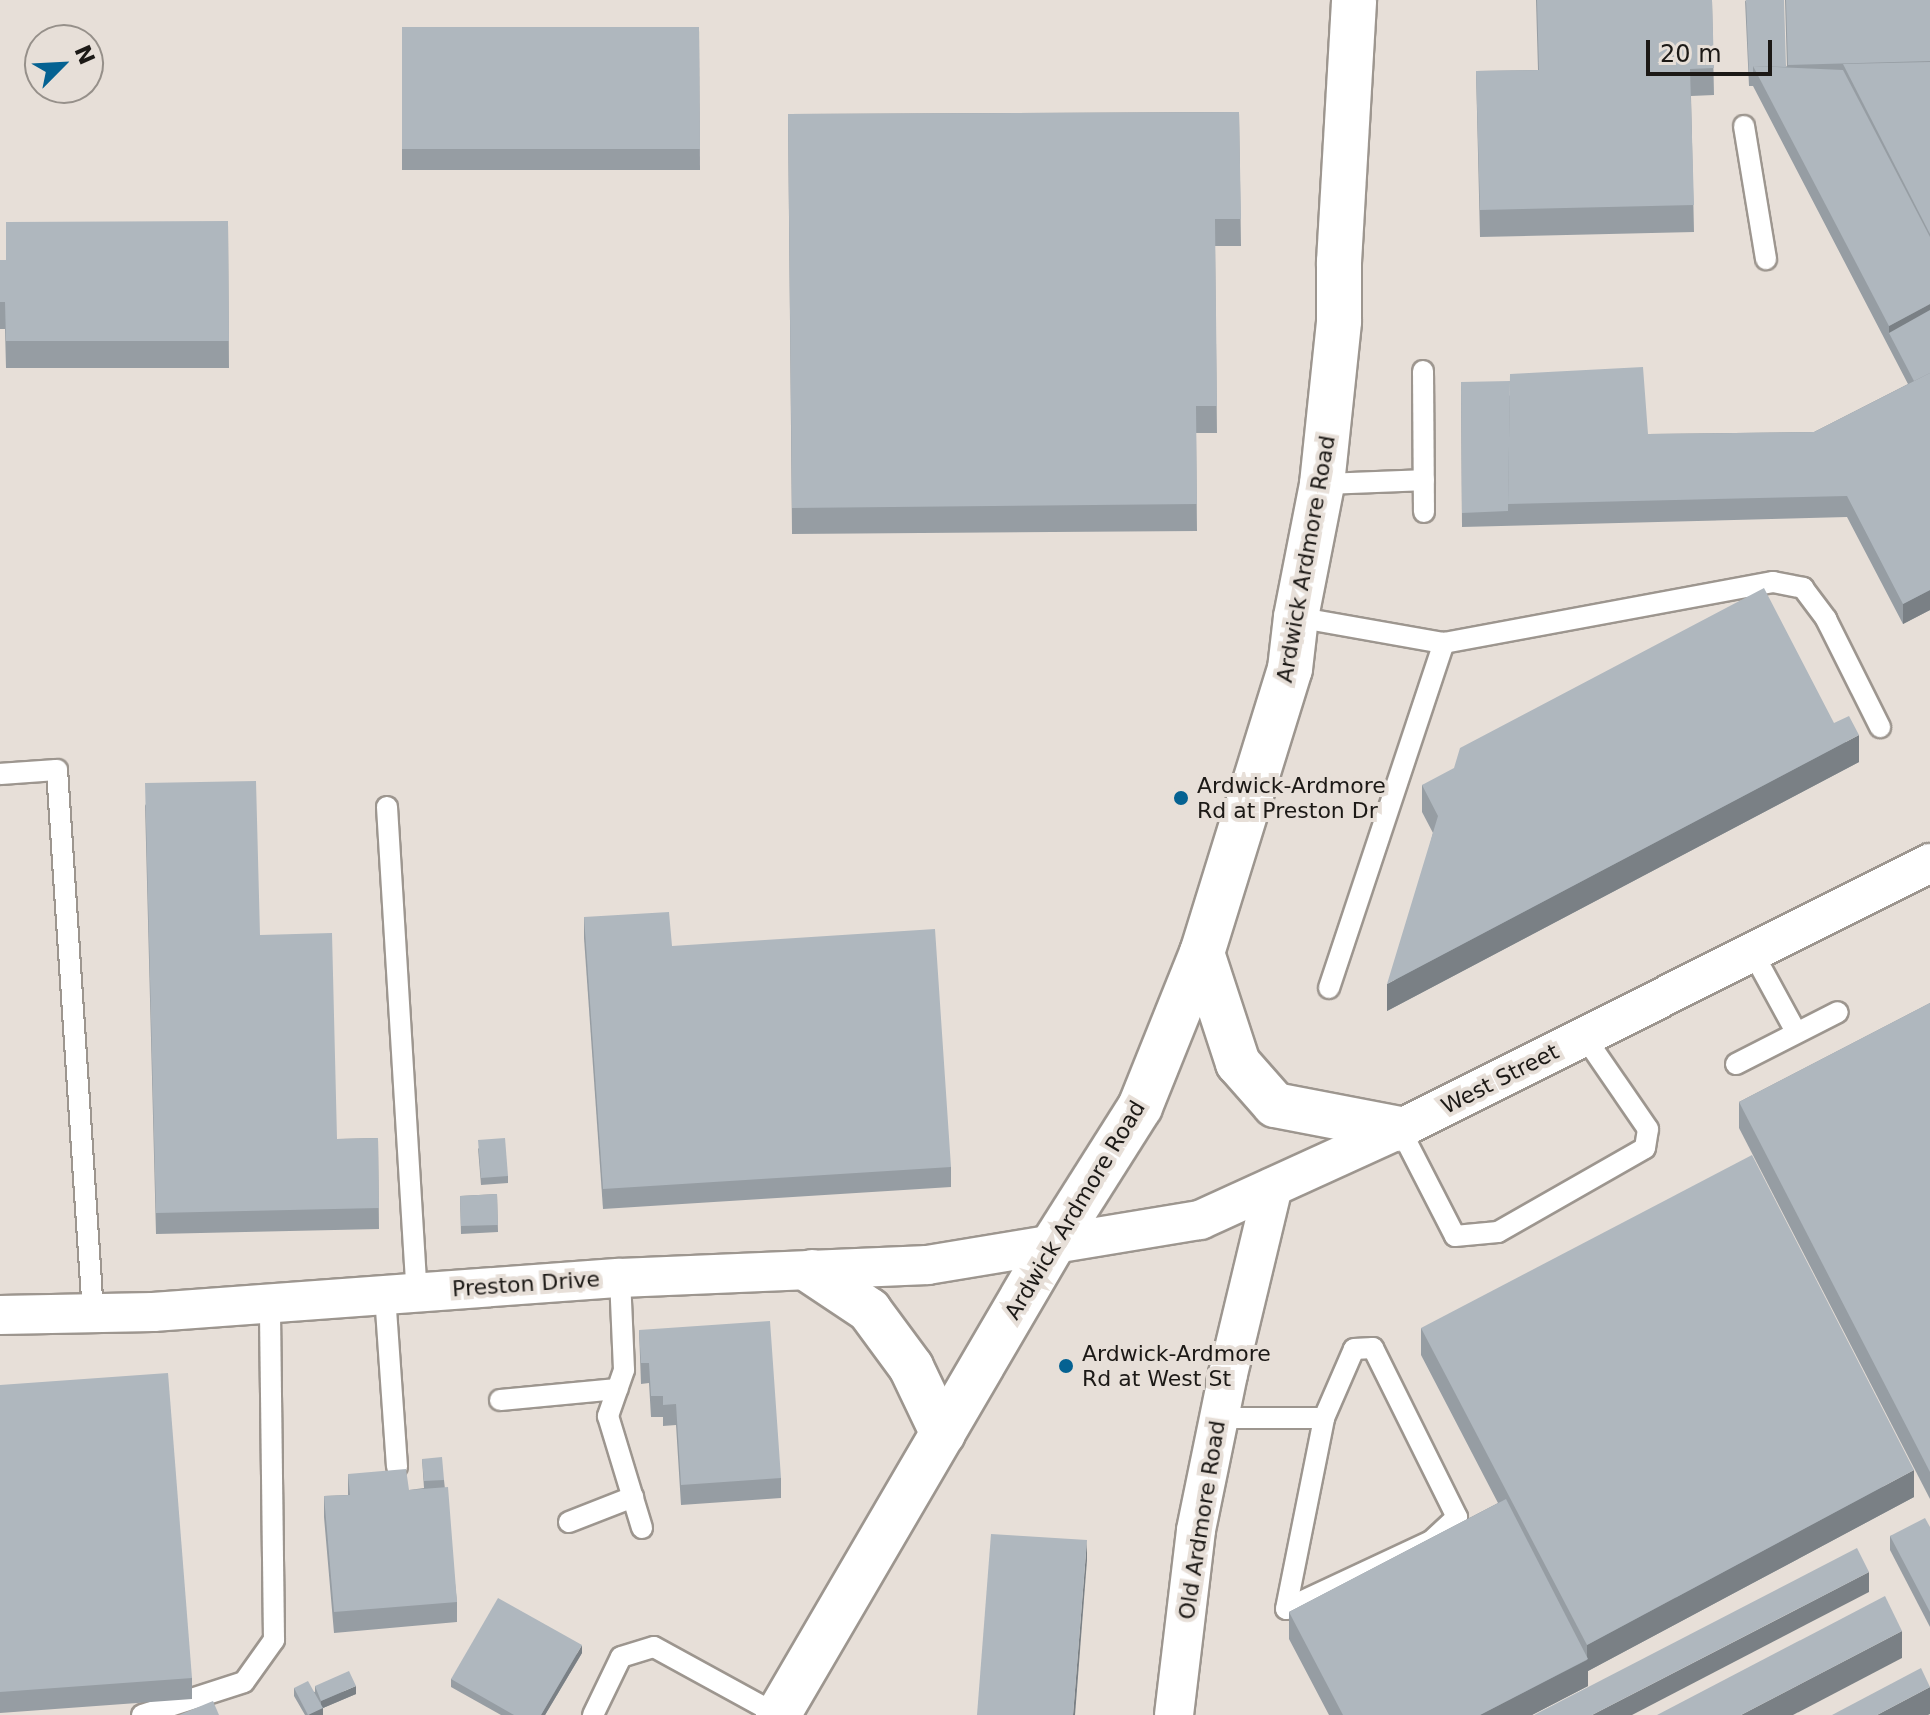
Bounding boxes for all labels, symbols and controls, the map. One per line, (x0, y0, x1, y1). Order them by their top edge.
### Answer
north arrow (24, 24, 104, 104)
scale bar (1650, 24, 1776, 74)
text: 20 m (1660, 40, 1722, 68)
text: N (69, 41, 100, 68)
street label: Ardwick Ardmore Road (1271, 433, 1341, 685)
place label: Ardwick-Ardmore Rd at Preston Dr (1197, 772, 1386, 824)
marker: Ardwick-Ardmore Rd at Preston Dr (1172, 789, 1190, 807)
street label: West Street (1437, 1038, 1563, 1120)
street label: Ardwick Ardmore Road (999, 1096, 1151, 1324)
street label: Preston Drive (451, 1266, 601, 1302)
place label: Ardwick-Ardmore Rd at West St (1082, 1340, 1271, 1392)
marker: Ardwick-Ardmore Rd at West St (1057, 1357, 1075, 1375)
street label: Old Ardmore Road (1173, 1419, 1231, 1621)

